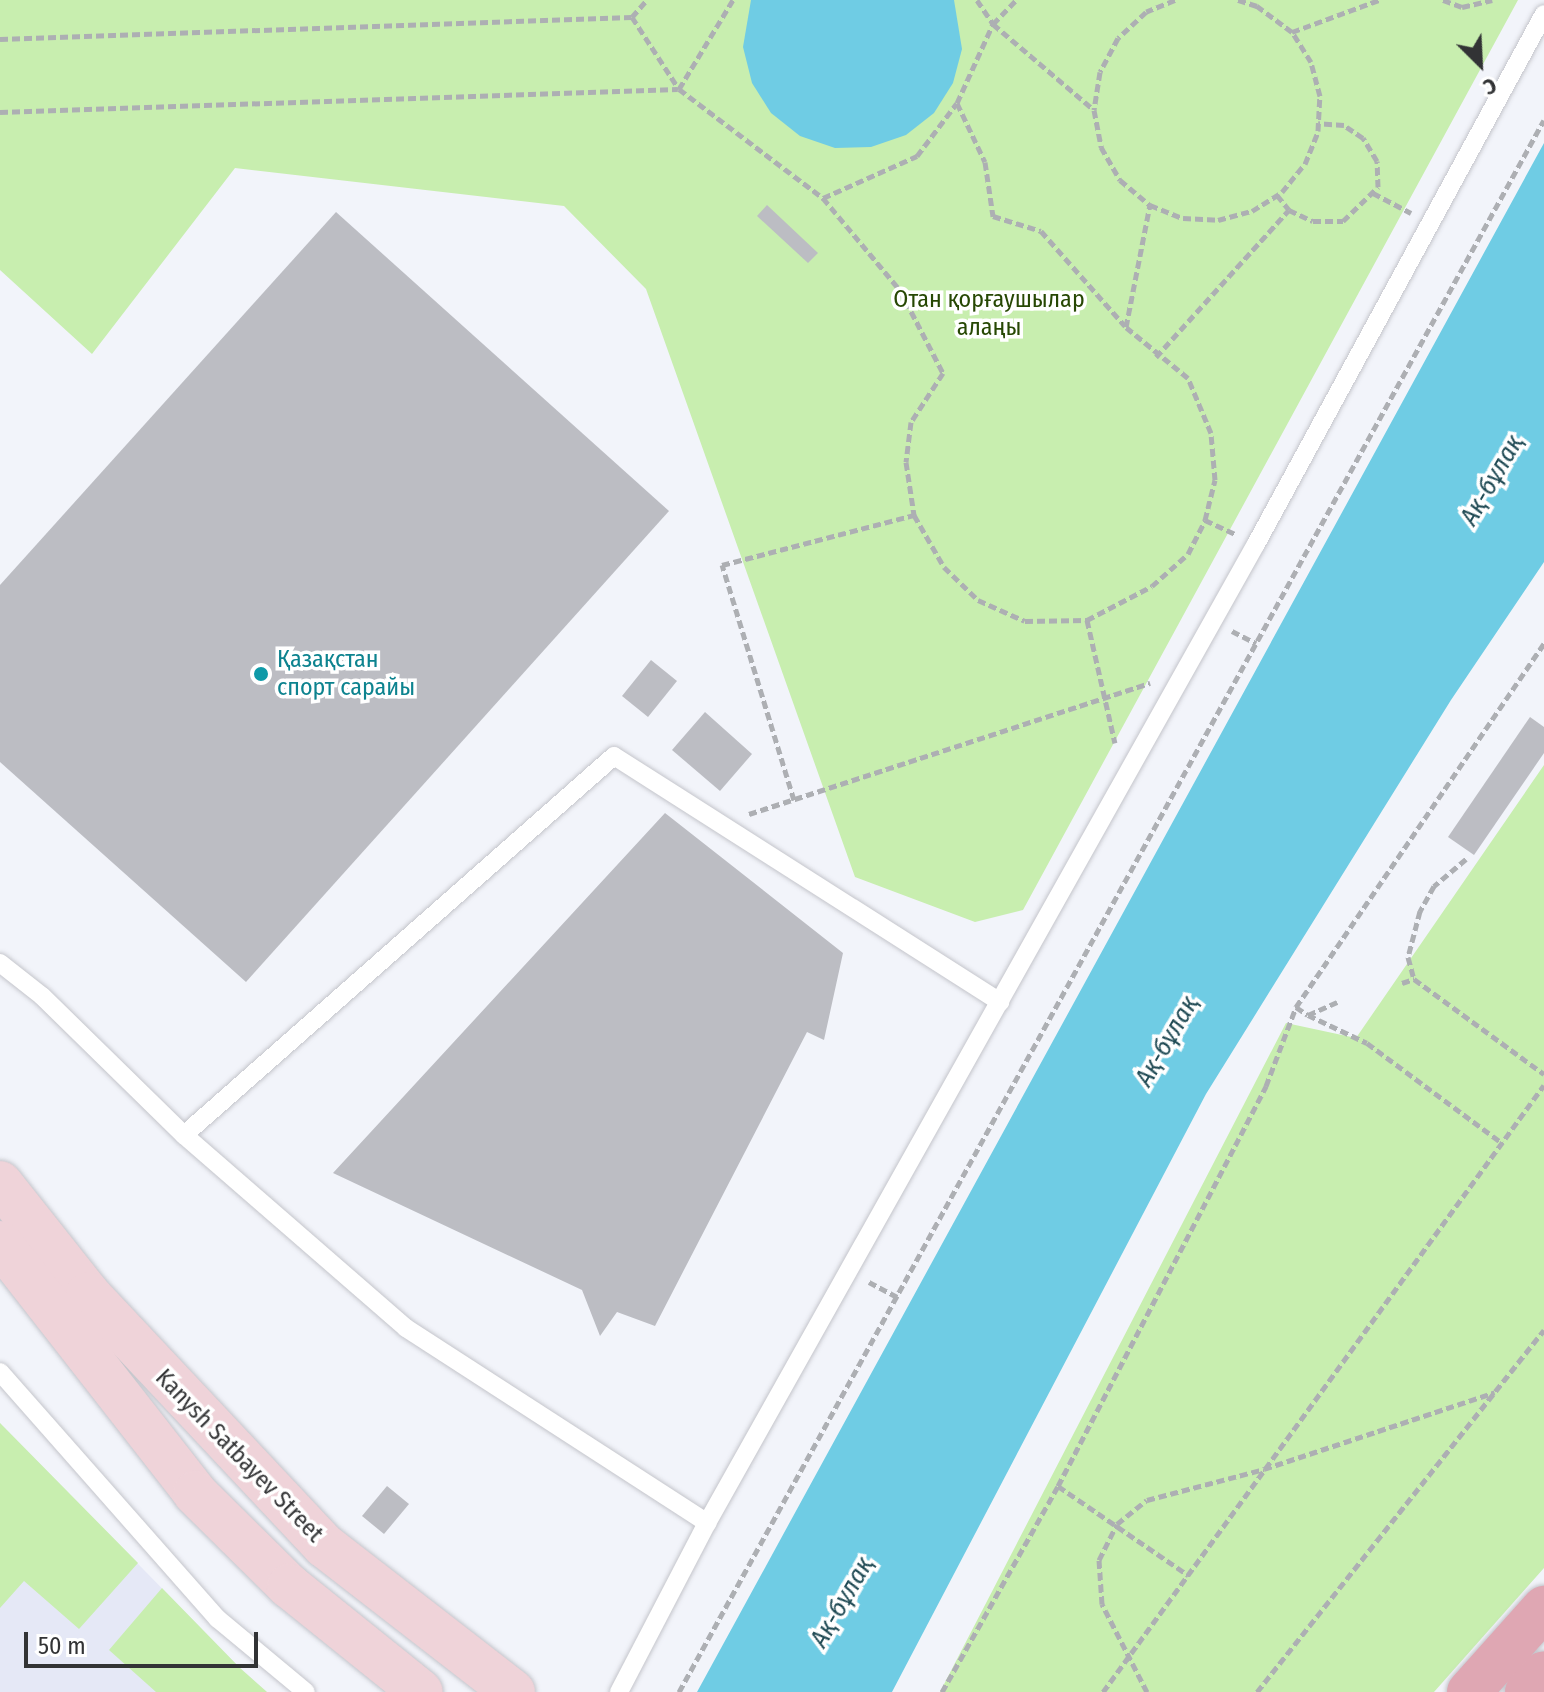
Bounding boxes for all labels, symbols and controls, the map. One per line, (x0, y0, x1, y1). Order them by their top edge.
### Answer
north arrow (1440, 24, 1520, 104)
text: С (1479, 72, 1501, 101)
park label: Отан қорғаушылар алаңы (893, 286, 1085, 342)
water label: Ақ-бұлақ (1454, 429, 1530, 531)
place label: Қазақстан спорт сарайы (277, 646, 415, 702)
marker: Қазақстан спорт сарайы (252, 665, 270, 683)
water label: Ақ-бұлақ (1129, 990, 1205, 1092)
street label: Kanysh Satbayev Street (149, 1364, 329, 1548)
water label: Ақ-бұлақ (804, 1551, 880, 1653)
scale bar (28, 1616, 262, 1666)
text: 50 m (38, 1632, 86, 1660)

